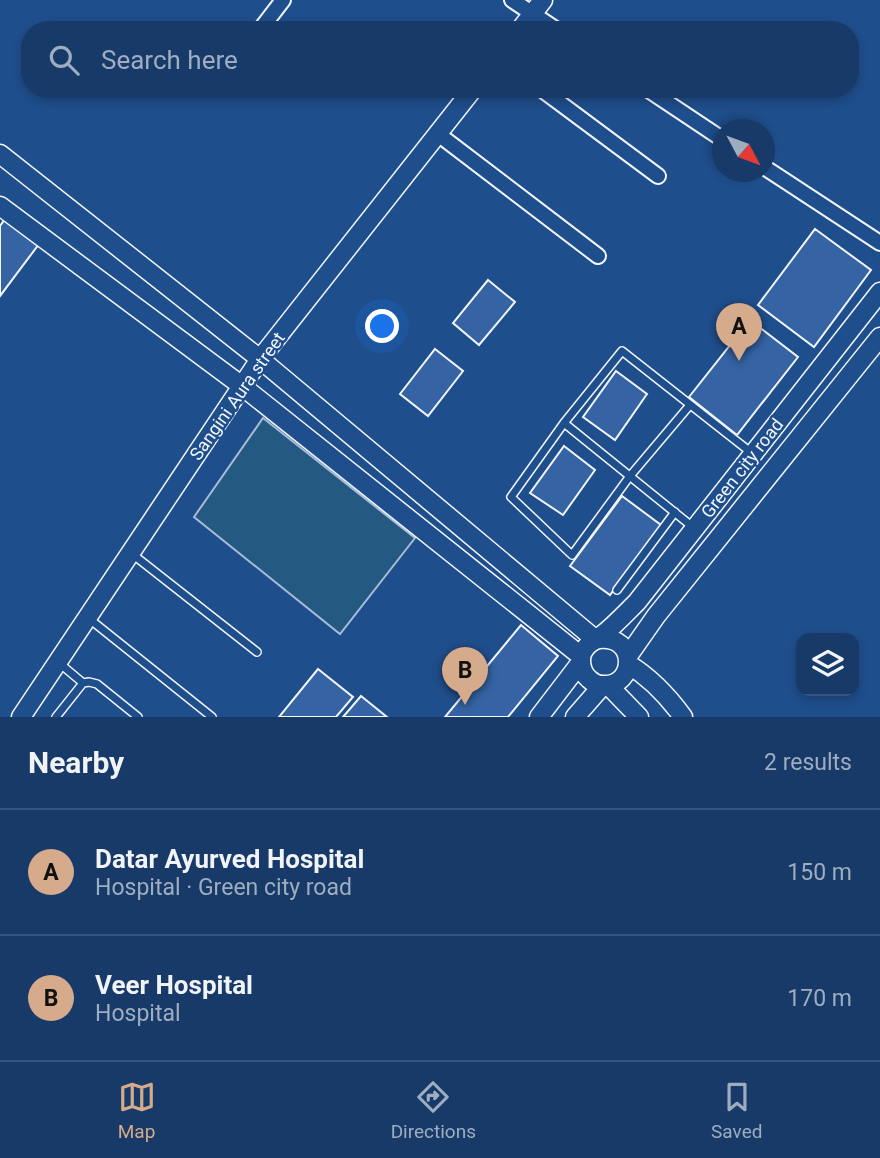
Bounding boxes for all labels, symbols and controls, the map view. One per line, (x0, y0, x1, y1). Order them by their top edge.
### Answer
search box (21, 21, 859, 98)
icon: search (45, 41, 83, 79)
text: Search here (101, 45, 238, 75)
north arrow (712, 119, 775, 182)
pin: A (716, 303, 762, 361)
your location (365, 309, 399, 343)
street label: Sangini Aura street (185, 328, 289, 464)
street label: Green city road (697, 414, 787, 522)
map controls (796, 633, 859, 696)
button: layers (796, 633, 859, 696)
pin: B (442, 647, 488, 705)
text: Nearby (28, 745, 124, 780)
text: 2 results (764, 749, 852, 776)
text: Datar Ayurved Hospital (95, 844, 364, 874)
text: A (43, 859, 59, 886)
text: 150 m (787, 859, 852, 886)
text: Hospital · Green city road (95, 874, 352, 901)
text: Veer Hospital (95, 970, 253, 1000)
text: B (44, 985, 58, 1012)
text: 170 m (787, 985, 852, 1012)
text: Hospital (95, 1000, 181, 1027)
tab: Map (118, 1078, 156, 1143)
tab: Directions (391, 1078, 476, 1143)
tab: Saved (711, 1078, 762, 1143)

